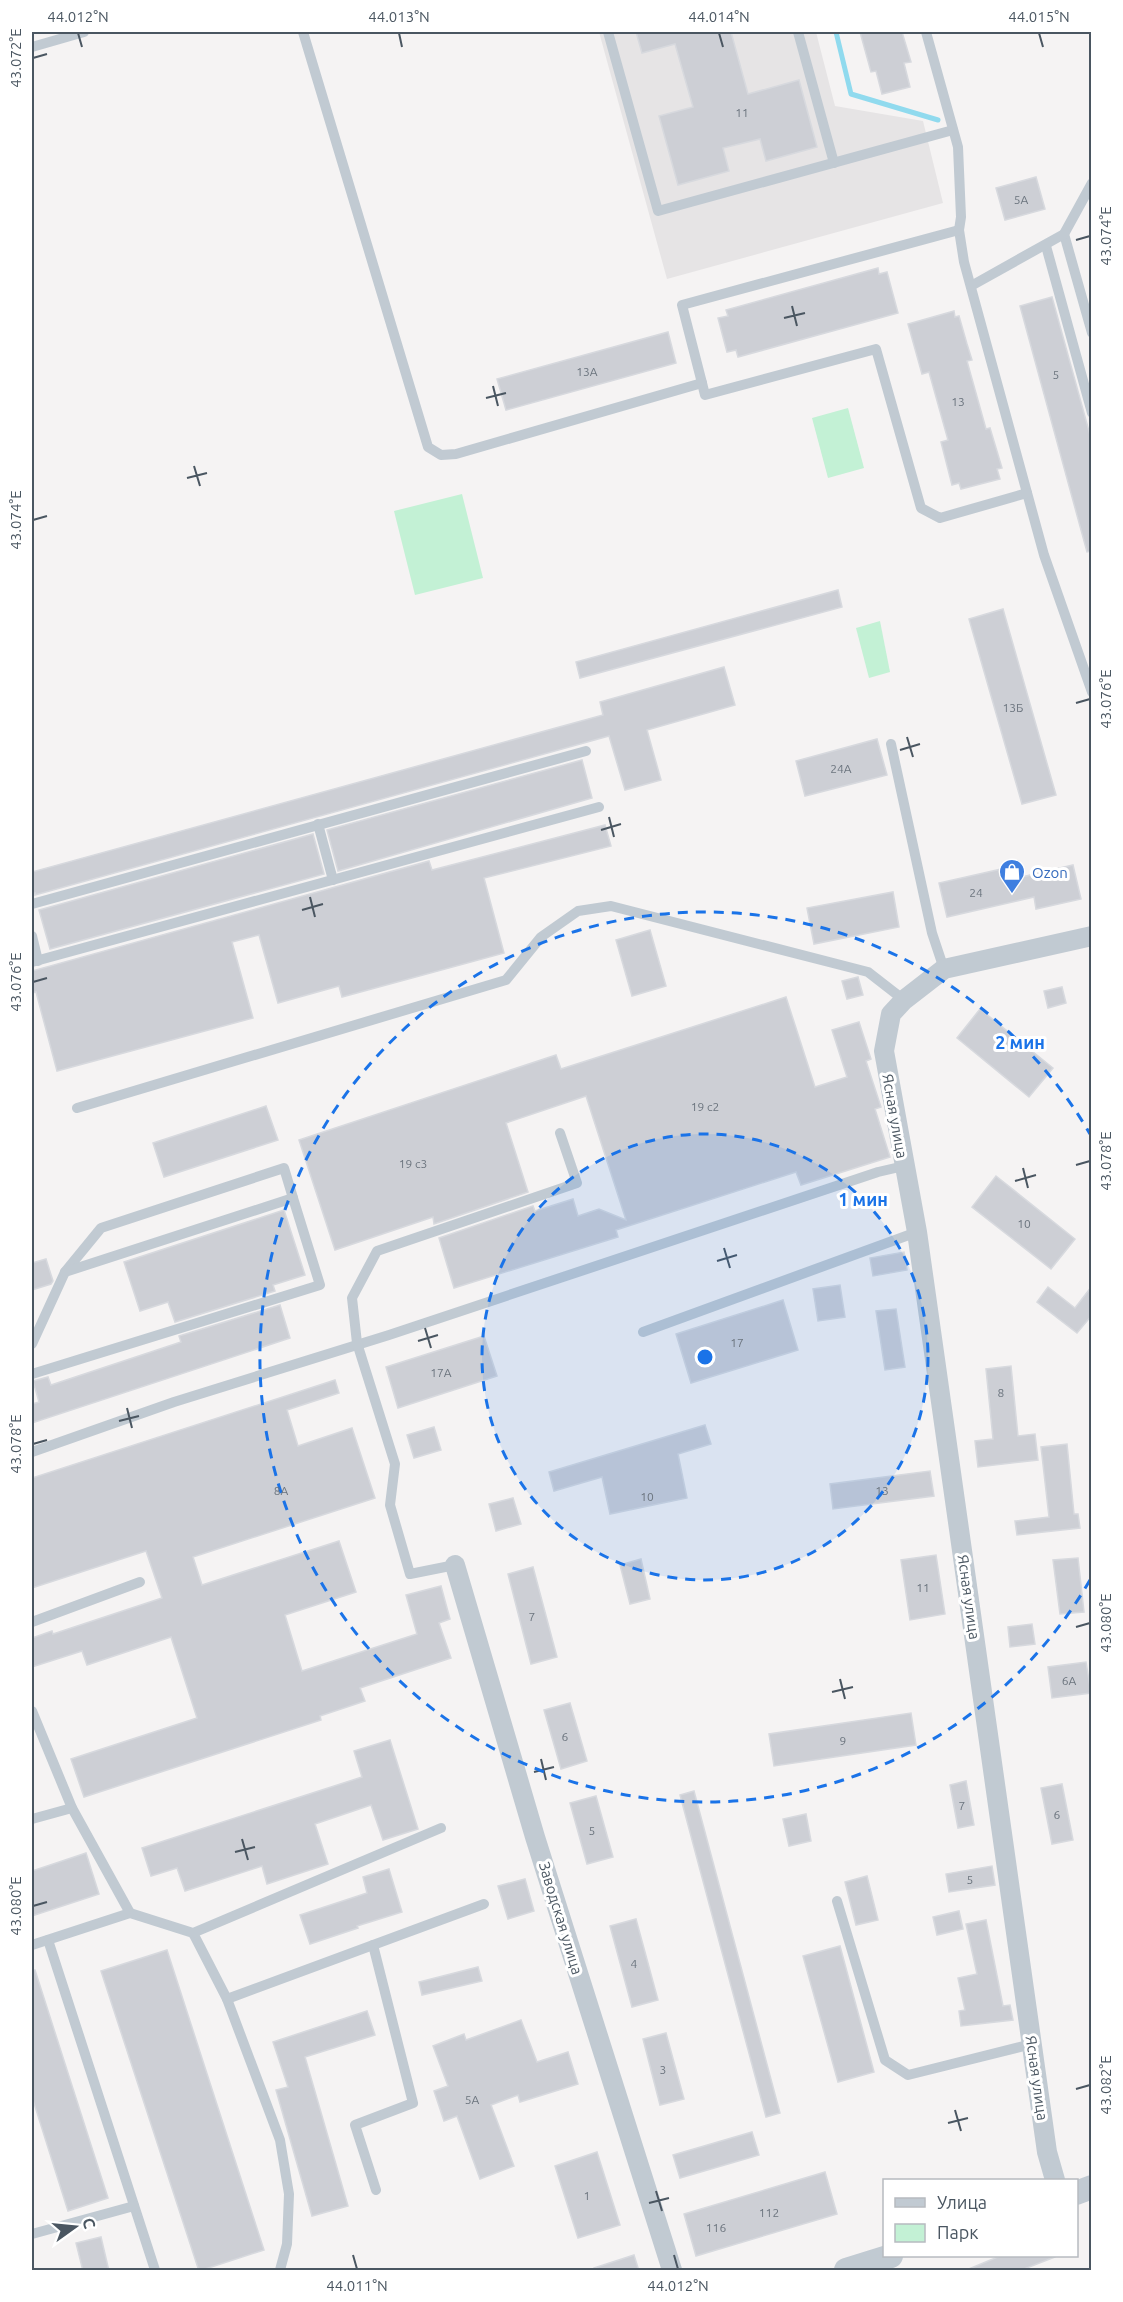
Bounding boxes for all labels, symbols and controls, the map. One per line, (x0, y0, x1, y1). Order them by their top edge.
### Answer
text: 44.012°N (47, 8, 109, 25)
text: 44.013°N (368, 8, 430, 25)
text: 44.014°N (688, 8, 750, 25)
text: 44.015°N (1008, 8, 1070, 25)
text: 43.072°E (7, 28, 24, 88)
house number: 11 (735, 106, 749, 119)
house number: 5А (1014, 193, 1028, 206)
text: 43.074°E (1097, 206, 1114, 266)
house number: 13А (576, 365, 598, 378)
house number: 5 (1053, 368, 1059, 381)
house number: 13 (951, 395, 965, 408)
text: 43.074°E (7, 490, 24, 550)
text: 43.076°E (1097, 669, 1114, 729)
house number: 13Б (1003, 701, 1023, 714)
house number: 24А (830, 762, 852, 775)
shop icon: Ozon (997, 857, 1027, 895)
place label: Ozon (1032, 864, 1068, 881)
house number: 24 (969, 886, 983, 899)
text: 43.076°E (7, 952, 24, 1012)
text: 2 мин (995, 1032, 1045, 1052)
street label: Ясная улица (879, 1072, 911, 1160)
house number: 19 с2 (691, 1100, 719, 1113)
text: 43.078°E (1097, 1131, 1114, 1191)
house number: 19 с3 (399, 1157, 427, 1170)
text: 1 мин (838, 1189, 888, 1209)
house number: 10 (1017, 1217, 1031, 1230)
house number: 17 (730, 1336, 744, 1349)
centre of rings (695, 1347, 715, 1367)
house number: 17А (430, 1366, 452, 1379)
house number: 8 (998, 1386, 1005, 1399)
text: 43.078°E (7, 1414, 24, 1474)
house number: 8А (274, 1484, 288, 1497)
house number: 13 (875, 1484, 889, 1497)
house number: 10 (640, 1490, 654, 1503)
street label: Ясная улица (955, 1554, 983, 1640)
house number: 11 (916, 1581, 930, 1594)
text: 43.080°E (1097, 1593, 1114, 1653)
house number: 7 (529, 1610, 535, 1623)
house number: 6А (1062, 1674, 1076, 1687)
house number: 6 (562, 1730, 569, 1743)
house number: 9 (840, 1734, 846, 1747)
house number: 7 (959, 1799, 965, 1812)
house number: 6 (1054, 1808, 1061, 1821)
house number: 5 (589, 1824, 595, 1837)
street label: Заводская улица (536, 1860, 586, 1976)
house number: 5 (967, 1873, 973, 1886)
text: 43.080°E (7, 1876, 24, 1936)
house number: 4 (631, 1957, 638, 1970)
street label: Ясная улица (1023, 2035, 1051, 2121)
text: 43.082°E (1097, 2055, 1114, 2115)
house number: 3 (660, 2063, 666, 2076)
house number: 5А (465, 2093, 479, 2106)
legend (883, 2179, 1078, 2257)
house number: 1 (584, 2189, 590, 2202)
text: Улица (937, 2192, 987, 2212)
north arrow (45, 2197, 105, 2257)
house number: 112 (759, 2206, 779, 2219)
text: С (79, 2216, 100, 2230)
house number: 116 (706, 2221, 726, 2234)
text: Парк (937, 2222, 978, 2242)
text: 44.011°N (326, 2277, 388, 2294)
text: 44.012°N (647, 2277, 709, 2294)

